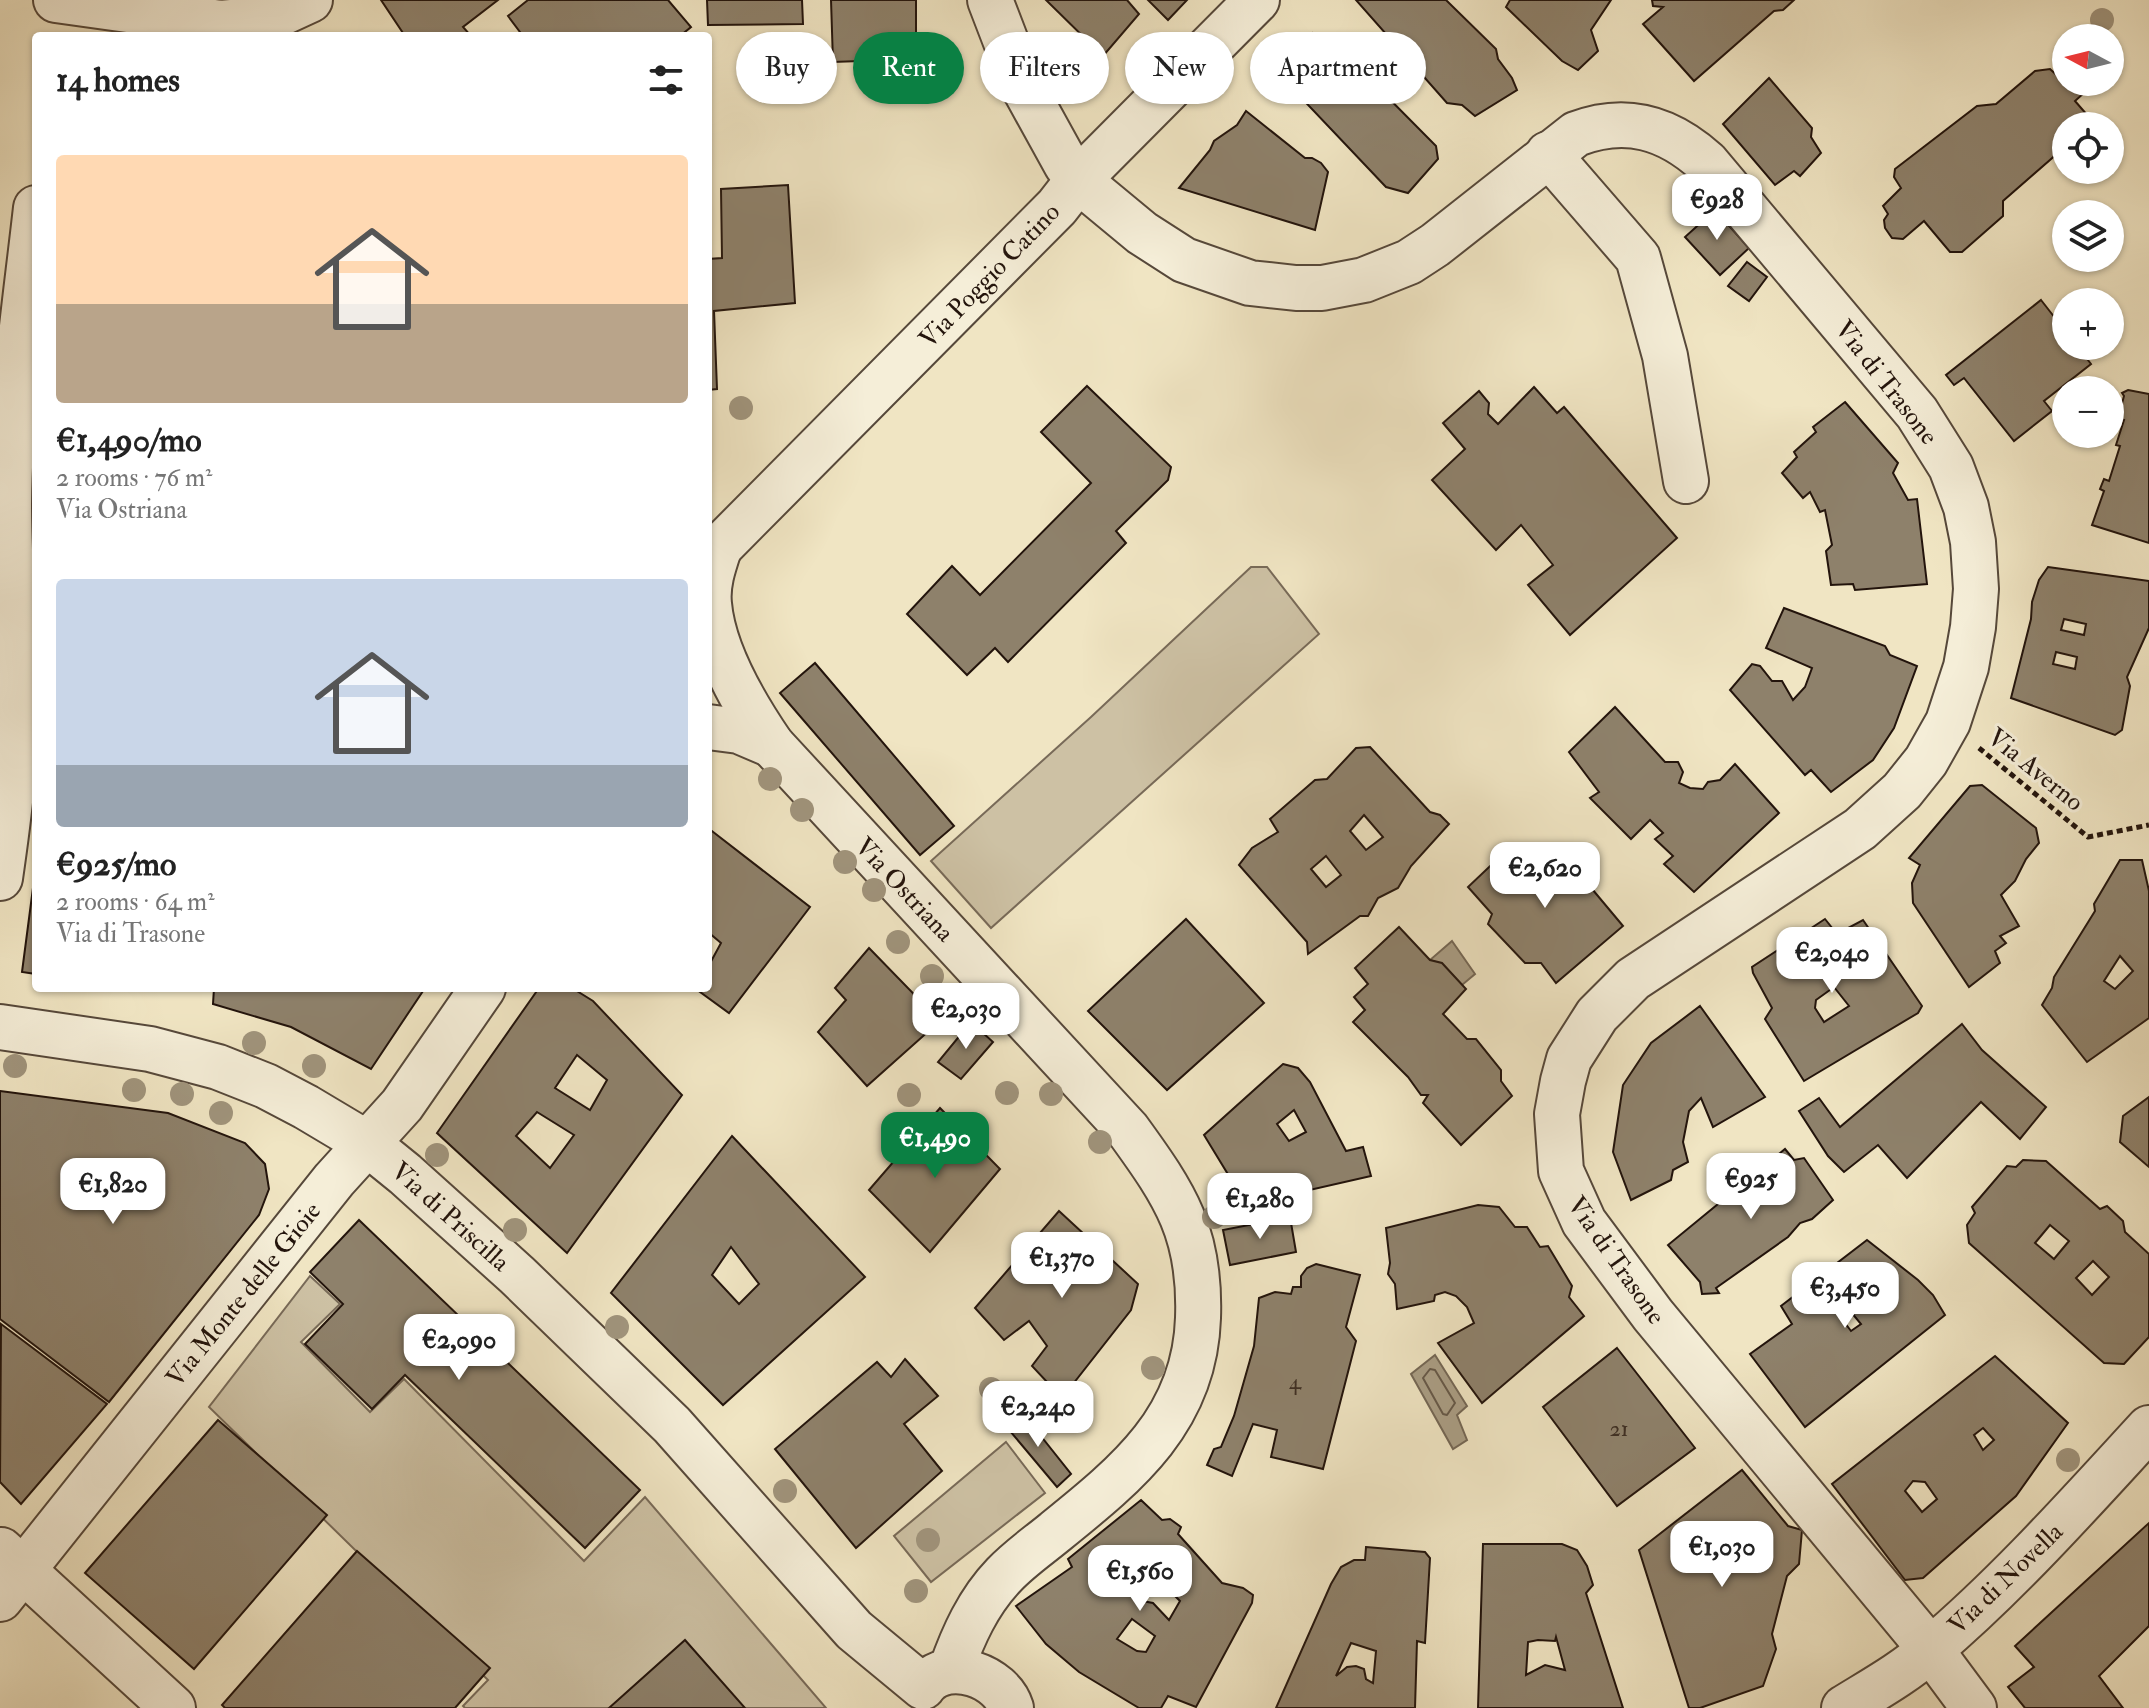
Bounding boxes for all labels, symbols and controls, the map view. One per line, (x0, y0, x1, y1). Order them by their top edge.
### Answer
north arrow (2052, 24, 2124, 96)
map controls (2052, 24, 2124, 448)
chip: Buy (736, 32, 837, 104)
chip: Rent (853, 32, 964, 104)
chip: Filters (980, 32, 1109, 104)
chip: New (1125, 32, 1234, 104)
chip: Apartment (1250, 32, 1426, 104)
icon: filters (644, 58, 688, 102)
text: 14 homes (56, 59, 180, 102)
button: locate (2052, 112, 2124, 184)
pin: €928 (1670, 174, 1764, 242)
text: €928 (1690, 184, 1744, 216)
street label: Via Poggio Catino (912, 196, 1067, 355)
button: layers (2052, 200, 2124, 272)
icon: home (300, 207, 444, 351)
button: + (2052, 288, 2124, 360)
street label: Via di Trasone (1828, 314, 1945, 451)
button: − (2052, 376, 2124, 448)
text: €1,490/mo (56, 419, 202, 462)
text: 2 rooms · 76 m² (56, 462, 212, 494)
text: Via Ostriana (56, 494, 187, 526)
icon: home (300, 631, 444, 775)
street label: Via Averno (1981, 721, 2090, 818)
street label: Via Ostriana (848, 831, 961, 949)
pin: €2,620 (1480, 842, 1610, 910)
text: €925/mo (56, 843, 176, 886)
text: €2,620 (1508, 852, 1582, 884)
text: 2 rooms · 64 m² (56, 886, 215, 918)
text: Via di Trasone (56, 918, 205, 950)
pin: €2,040 (1767, 927, 1897, 995)
text: €2,040 (1794, 937, 1870, 969)
pin: €2,030 (901, 983, 1031, 1051)
text: €2,030 (930, 993, 1002, 1025)
pin: €1,490 (870, 1112, 1000, 1180)
text: €1,490 (899, 1122, 971, 1154)
pin: €925 (1704, 1153, 1798, 1221)
street label: Via di Priscilla (384, 1155, 516, 1279)
pin: €1,820 (48, 1158, 178, 1226)
text: €925 (1724, 1163, 1778, 1195)
text: €1,820 (78, 1168, 148, 1200)
pin: €1,280 (1195, 1173, 1325, 1241)
text: €1,280 (1225, 1183, 1295, 1215)
street label: Via di Trasone (1560, 1190, 1672, 1331)
street label: Via Monte delle Gioie (159, 1196, 328, 1394)
pin: €1,370 (997, 1232, 1127, 1300)
text: €1,370 (1029, 1242, 1095, 1274)
pin: €3,450 (1780, 1262, 1910, 1330)
text: €3,450 (1810, 1272, 1880, 1304)
pin: €2,090 (394, 1314, 524, 1382)
text: €2,090 (422, 1324, 496, 1356)
house number: 4 (1289, 1368, 1302, 1396)
pin: €2,240 (973, 1381, 1103, 1449)
text: €2,240 (1000, 1391, 1076, 1423)
house number: 21 (1609, 1415, 1629, 1443)
street label: Via di Novella (1942, 1516, 2070, 1641)
pin: €1,030 (1657, 1521, 1787, 1589)
text: €1,030 (1688, 1531, 1756, 1563)
pin: €1,560 (1075, 1545, 1205, 1613)
text: €1,560 (1106, 1555, 1174, 1587)

